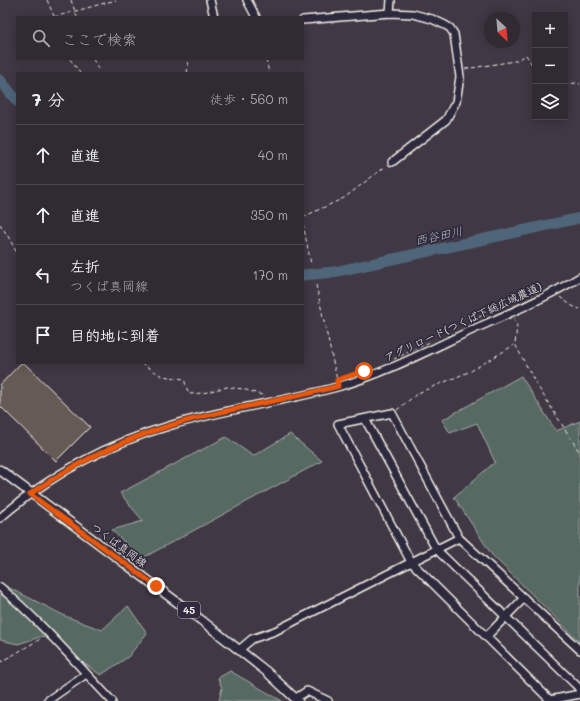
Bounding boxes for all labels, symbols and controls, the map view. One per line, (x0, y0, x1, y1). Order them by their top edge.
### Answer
north arrow (484, 12, 520, 48)
map controls (532, 12, 568, 120)
button: + (532, 12, 568, 48)
search box (16, 16, 304, 60)
icon: search (30, 27, 52, 49)
text: ここで検索 (62, 29, 137, 49)
button: − (532, 48, 568, 84)
button: layers (532, 84, 568, 120)
text: 7 分 (32, 88, 65, 110)
text: 徒歩 · 560 m (210, 90, 288, 107)
icon: ahead (32, 144, 54, 166)
text: 直進 (70, 145, 100, 165)
text: 40 m (258, 146, 288, 163)
icon: ahead (32, 204, 54, 226)
text: 直進 (70, 205, 100, 225)
text: 350 m (250, 206, 288, 223)
water label: 西谷田川 (414, 222, 464, 248)
text: 左折 (70, 256, 100, 276)
icon: left (32, 264, 54, 286)
text: 170 m (252, 266, 288, 283)
text: つくば真岡線 (70, 277, 148, 294)
street label: アグリロード(つくば下総広域農道) (382, 278, 544, 365)
icon: arrive (32, 324, 54, 346)
text: 目的地に到着 (70, 325, 160, 345)
route start (355, 362, 373, 380)
street label: つくば真岡線 (88, 519, 150, 570)
route end (147, 577, 165, 595)
road number: 45 (178, 602, 200, 618)

